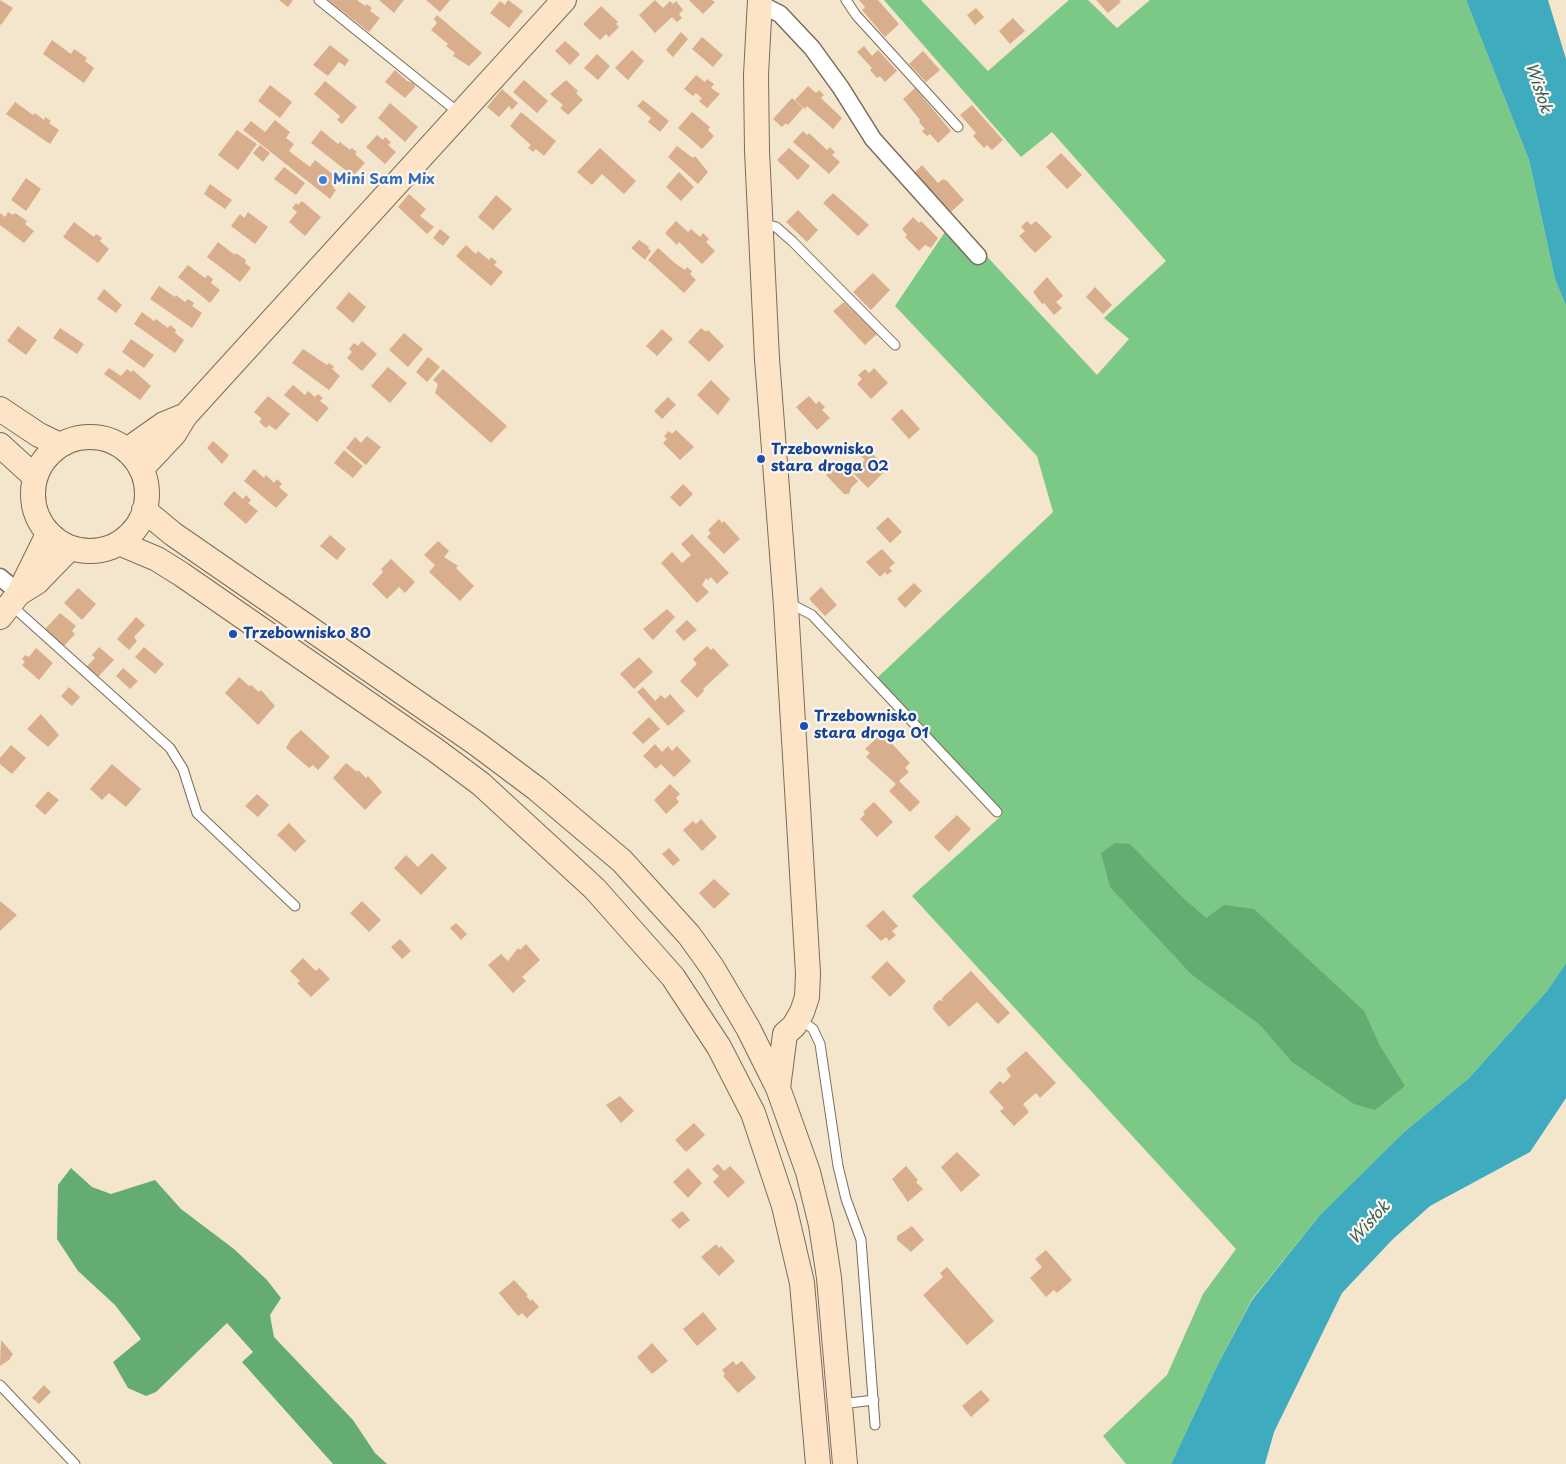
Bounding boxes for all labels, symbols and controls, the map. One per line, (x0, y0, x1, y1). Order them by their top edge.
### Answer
water label: Wisłok (1521, 60, 1555, 116)
place label: Mini Sam Mix (333, 171, 435, 189)
marker: Mini Sam Mix (317, 174, 329, 186)
place label: Trzebownisko stara droga 02 (771, 441, 889, 476)
marker: Trzebownisko stara droga 02 (755, 453, 767, 465)
place label: Trzebownisko 80 (243, 625, 371, 643)
marker: Trzebownisko 80 (227, 628, 239, 640)
place label: Trzebownisko stara droga 01 (814, 708, 929, 743)
marker: Trzebownisko stara droga 01 (798, 720, 810, 732)
water label: Wisłok (1345, 1197, 1395, 1249)

